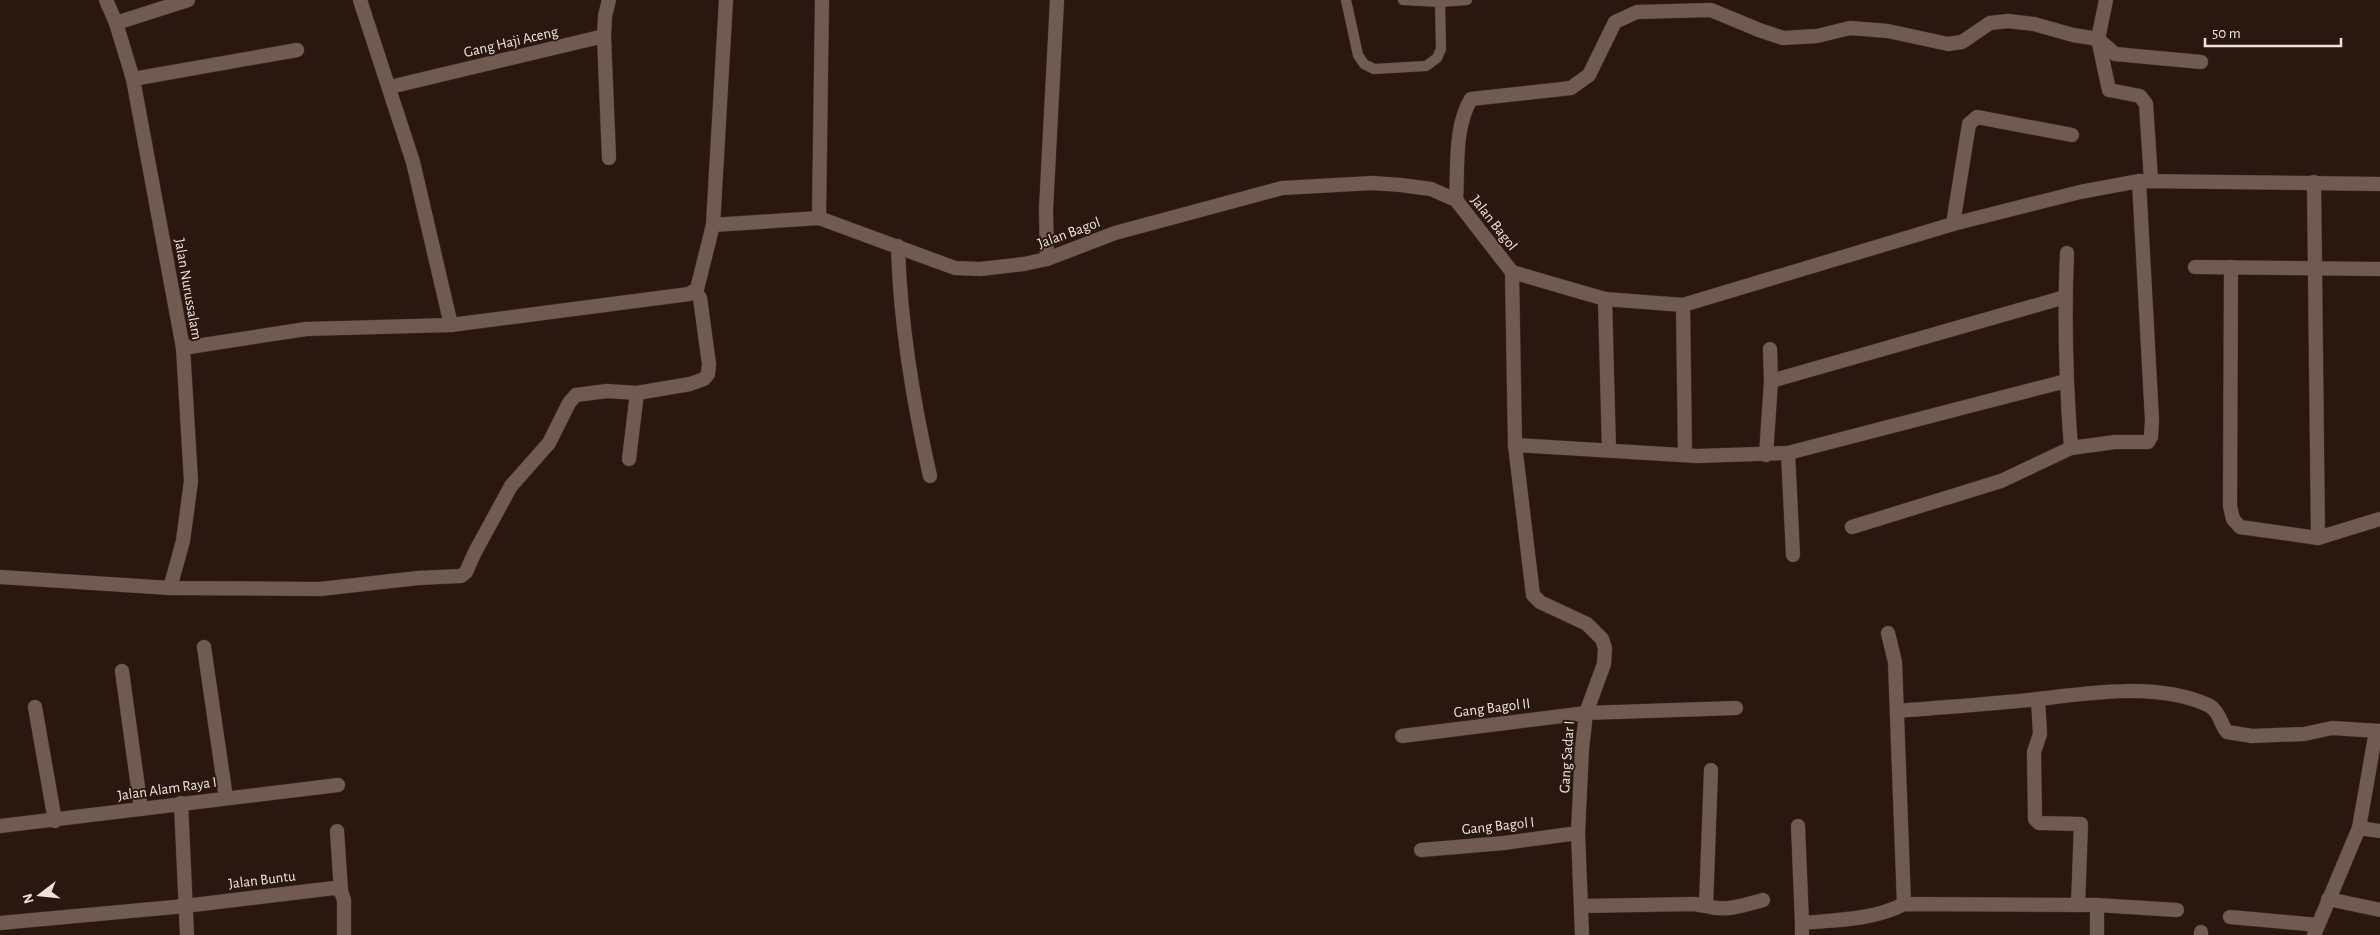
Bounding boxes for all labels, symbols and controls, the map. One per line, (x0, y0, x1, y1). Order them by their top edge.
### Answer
scale bar (2205, 15, 2341, 47)
street label: Gang Haji Aceng (462, 24, 560, 60)
text: 50 m (2212, 26, 2241, 41)
street label: Jalan Bagol (1468, 193, 1520, 253)
street label: Jalan Bagol (1036, 215, 1102, 251)
street label: Jalan Nurussalam (172, 237, 204, 341)
street label: Gang Bagol II (1453, 696, 1531, 720)
street label: Gang Sadar I (1557, 720, 1577, 794)
street label: Jalan Alam Raya I (116, 775, 218, 803)
street label: Gang Bagol I (1461, 815, 1535, 837)
street label: Jalan Buntu (227, 868, 297, 892)
north arrow (15, 870, 65, 920)
text: N (20, 892, 37, 905)

